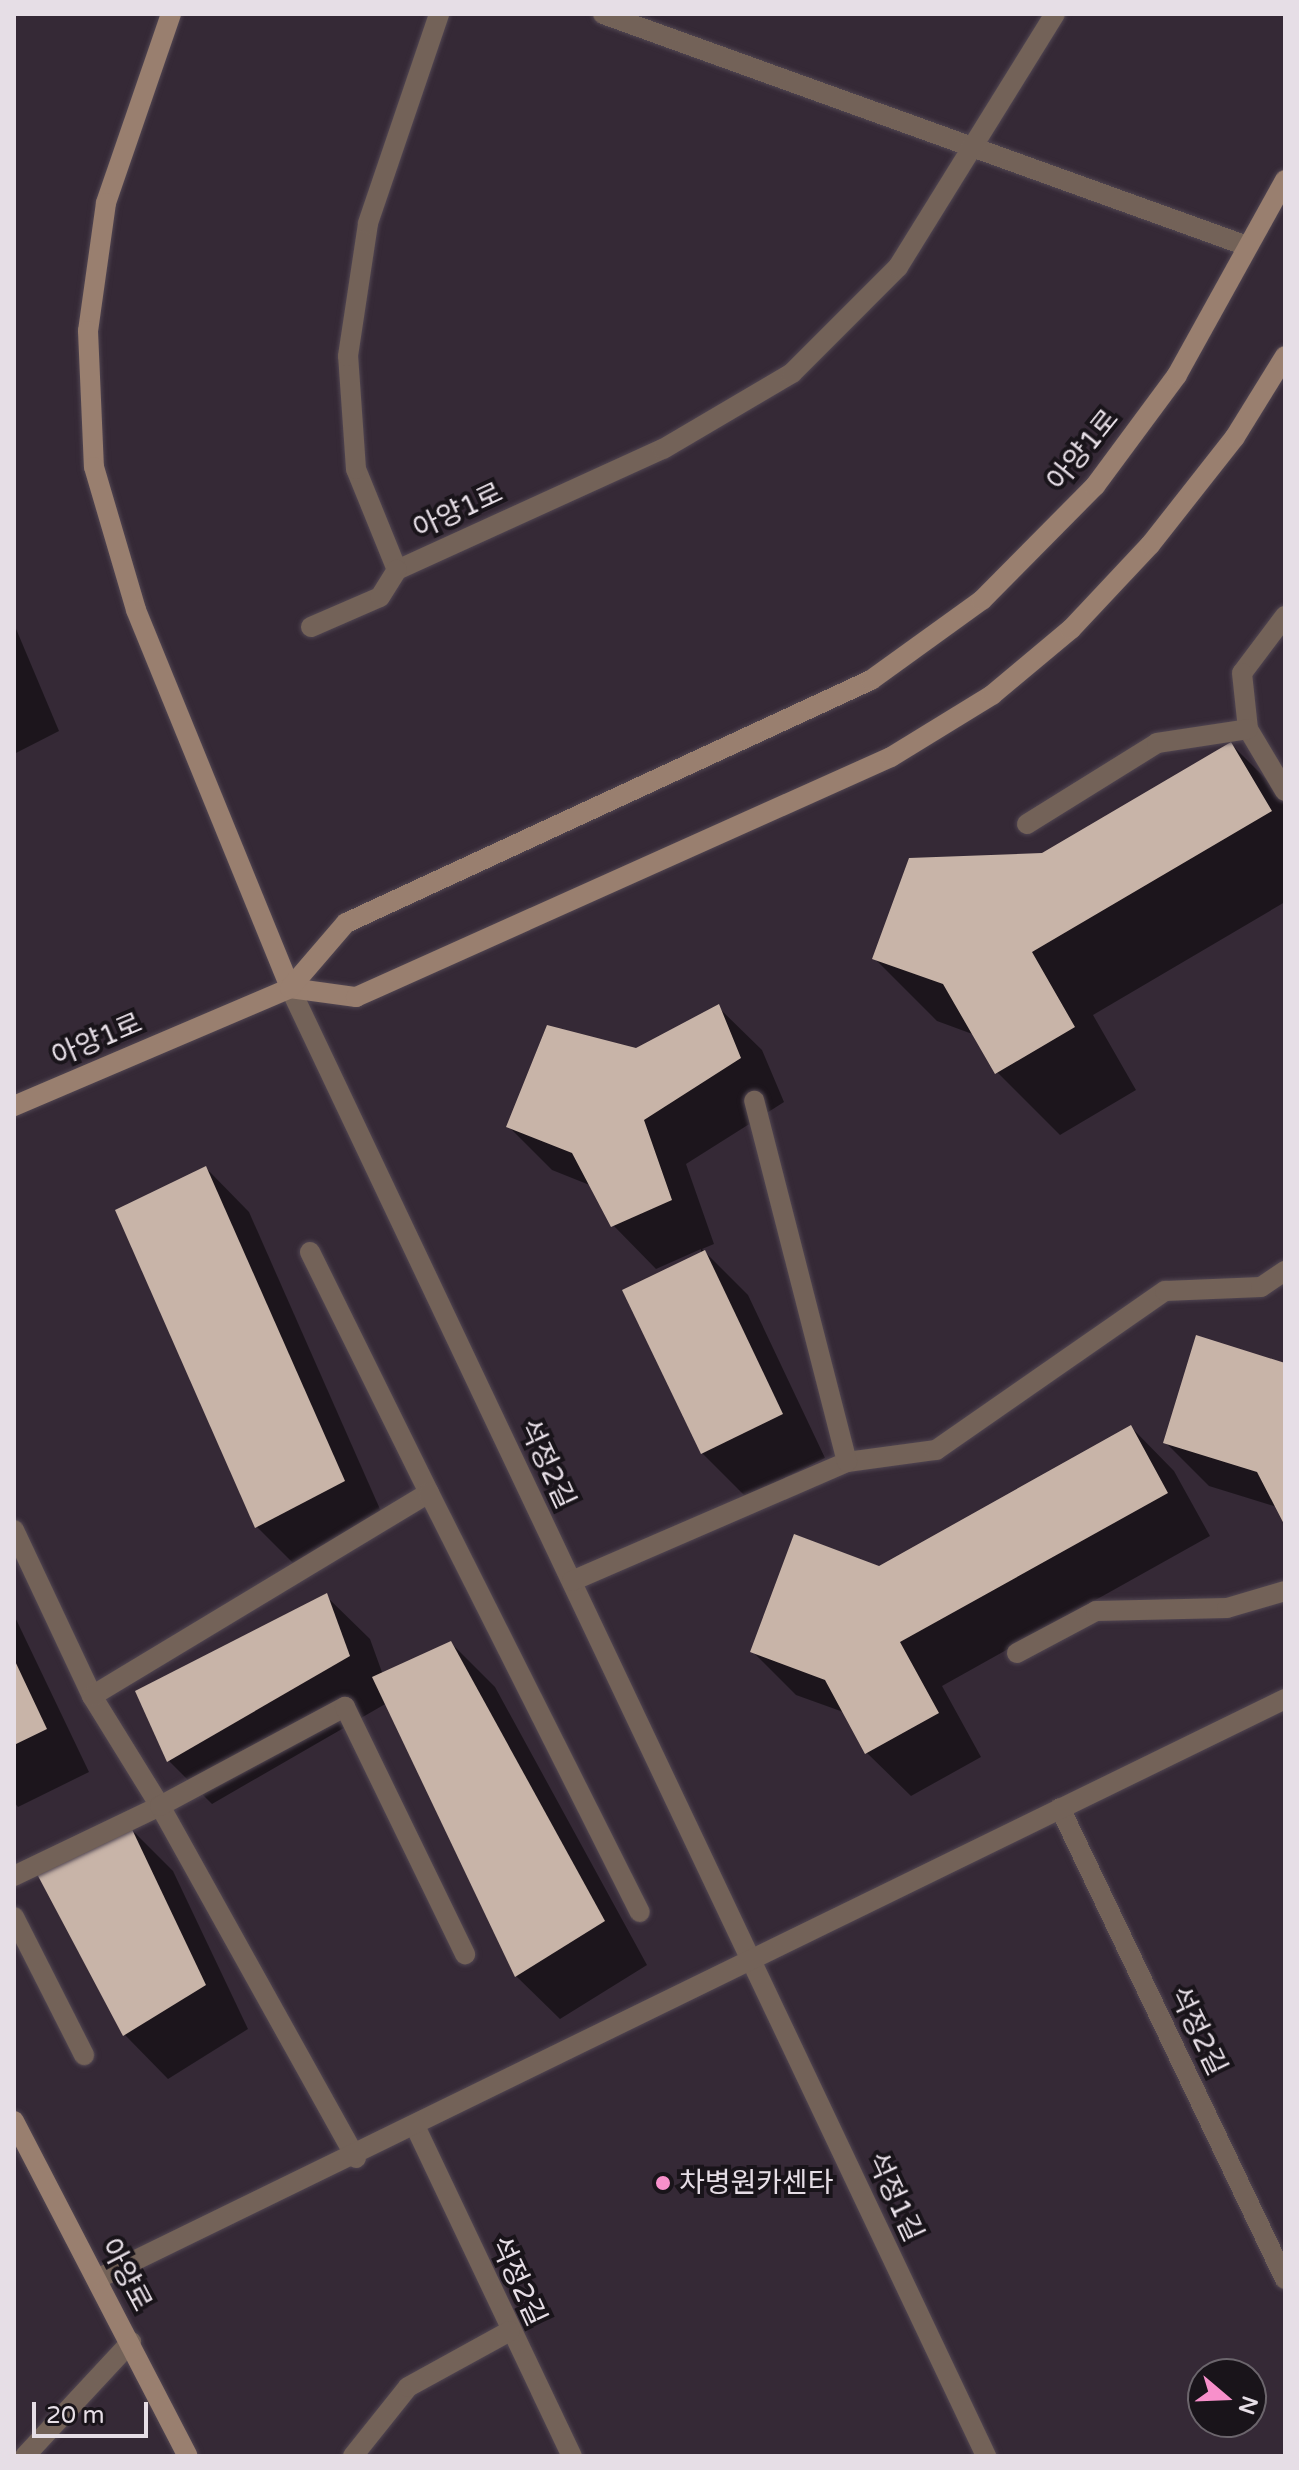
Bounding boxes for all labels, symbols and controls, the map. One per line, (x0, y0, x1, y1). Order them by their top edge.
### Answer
street label: 아양1로 (1040, 403, 1126, 497)
street label: 아양1로 (408, 476, 508, 546)
street label: 아양1로 (47, 1006, 147, 1074)
street label: 석정2길 (512, 1414, 582, 1514)
street label: 석정2길 (1162, 1981, 1234, 2081)
street label: 석정1길 (860, 2147, 930, 2247)
place label: 차병원카센타 (679, 2166, 834, 2200)
marker: 차병원카센타 (654, 2174, 672, 2192)
street label: 석정2길 (483, 2231, 553, 2331)
street label: 아양로 (93, 2233, 159, 2317)
north arrow (1187, 2358, 1267, 2438)
scale bar (36, 2386, 152, 2436)
text: N (1233, 2393, 1263, 2418)
text: 20 m (46, 2401, 104, 2430)

